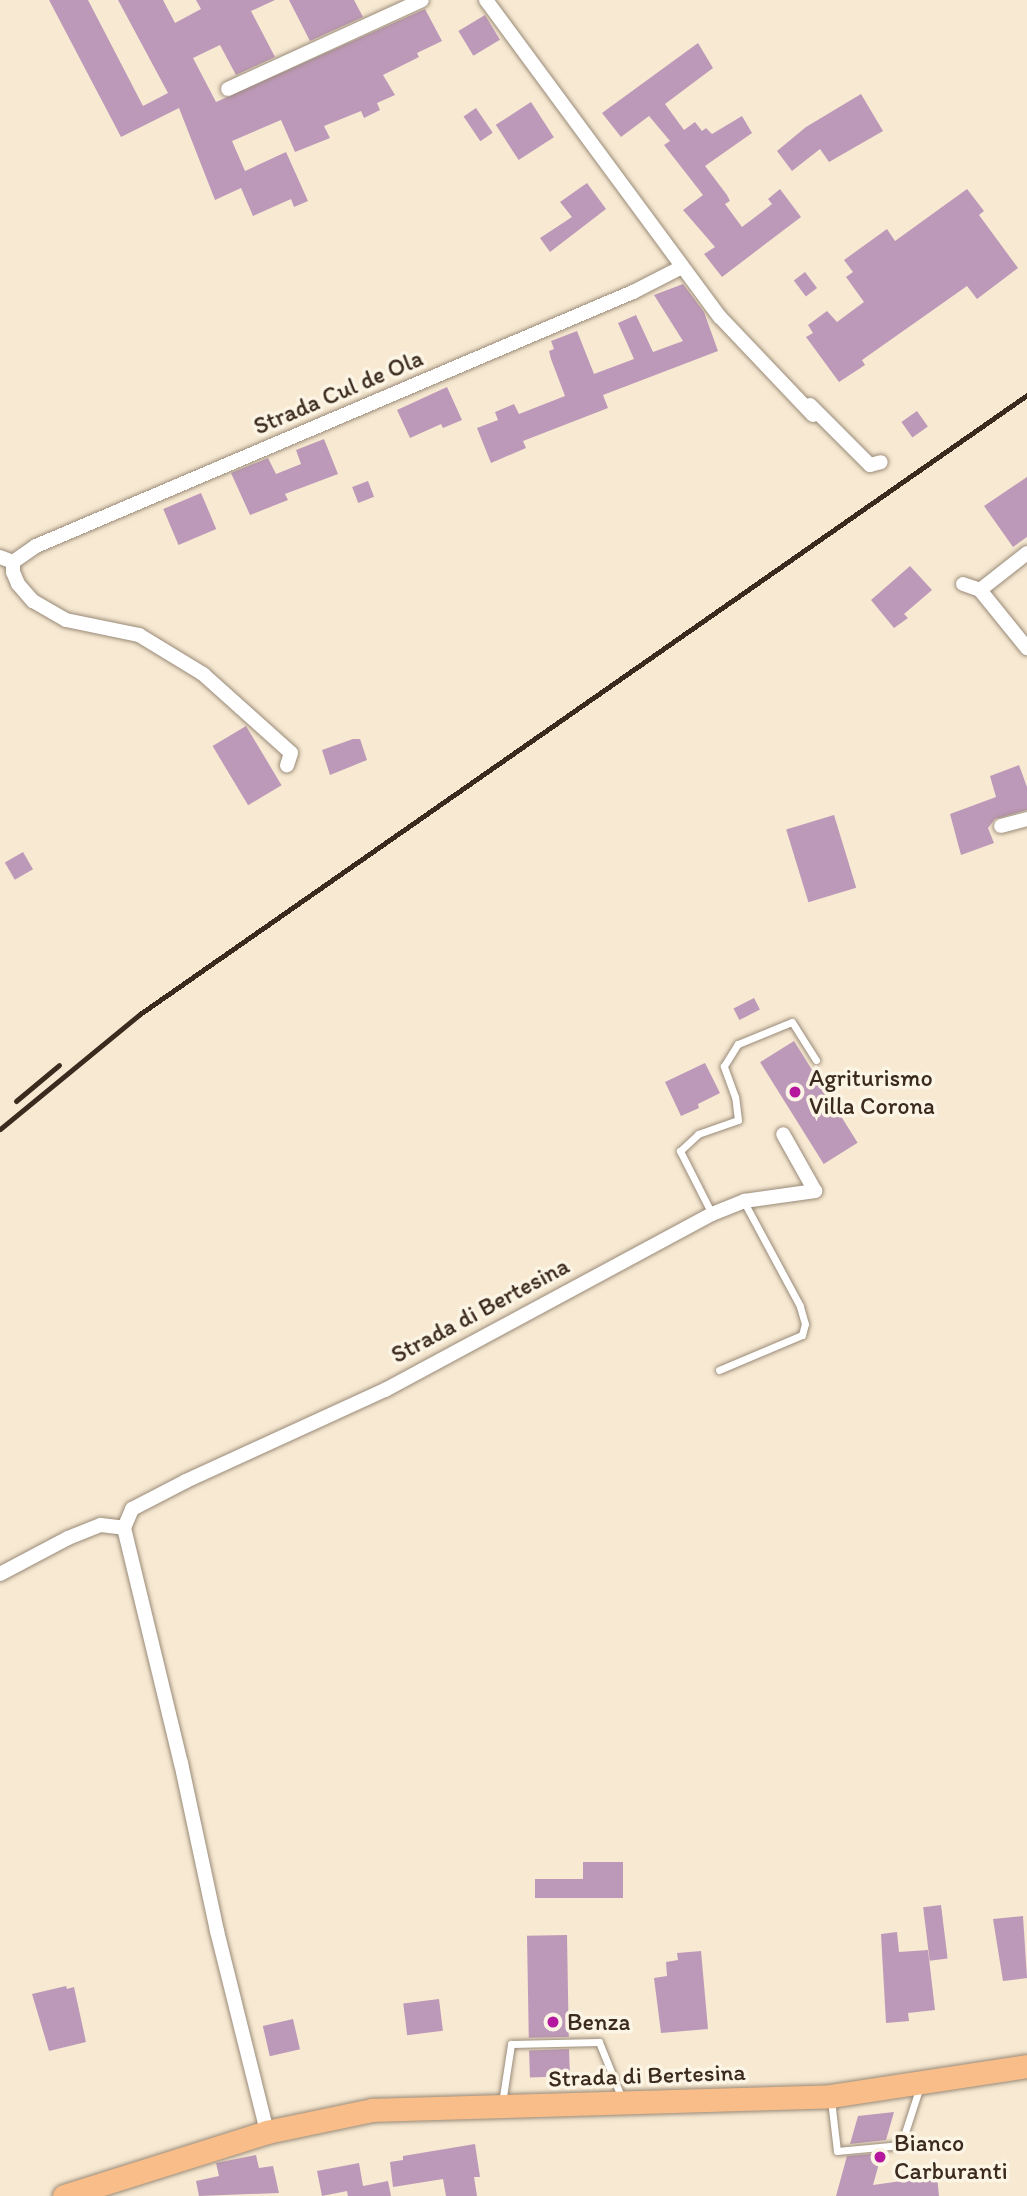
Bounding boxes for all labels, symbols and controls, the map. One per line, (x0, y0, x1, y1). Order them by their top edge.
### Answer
street label: Strada Cul de Ola (249, 343, 427, 441)
place label: Agriturismo Villa Corona (809, 1064, 935, 1120)
marker: Agriturismo Villa Corona (787, 1084, 803, 1100)
street label: Strada di Bertesina (385, 1251, 575, 1369)
place label: Benza (567, 2008, 630, 2036)
marker: Benza (545, 2014, 561, 2030)
street label: Strada di Bertesina (547, 2057, 747, 2093)
place label: Bianco Carburanti (894, 2129, 1008, 2185)
marker: Bianco Carburanti (872, 2149, 888, 2165)

